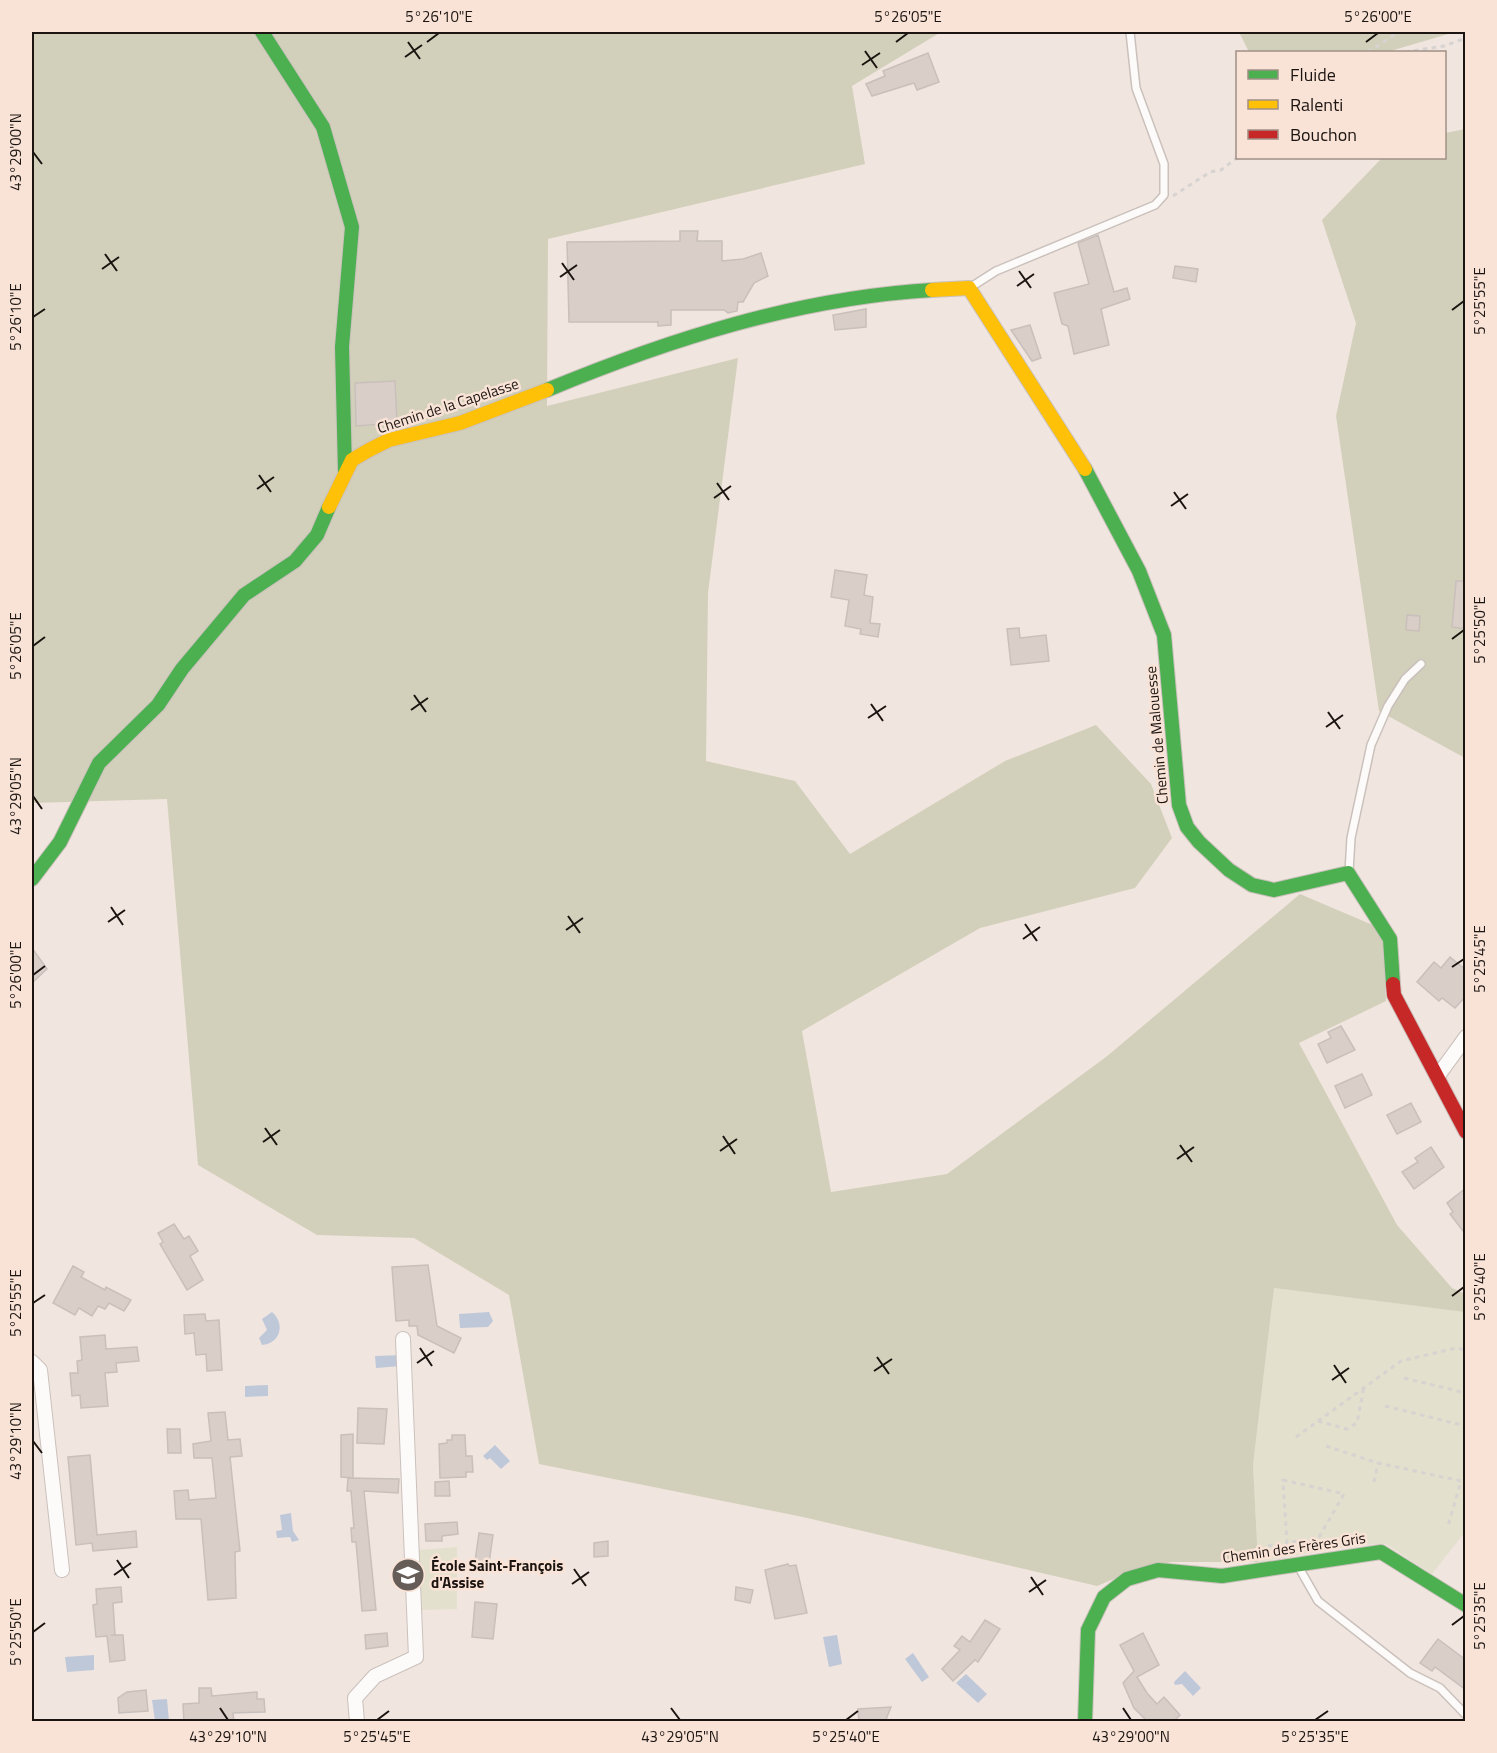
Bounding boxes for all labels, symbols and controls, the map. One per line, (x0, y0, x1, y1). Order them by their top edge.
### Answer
text: 5°26'10"E (405, 5, 473, 28)
text: 5°26'05"E (874, 5, 942, 28)
text: 5°26'00"E (1344, 5, 1412, 28)
legend (1236, 51, 1446, 159)
text: Fluide (1290, 61, 1336, 88)
text: Ralenti (1290, 91, 1343, 118)
text: 43°29'00"N (4, 113, 27, 191)
text: Bouchon (1290, 121, 1357, 148)
text: 5°25'55"E (1468, 267, 1491, 335)
text: 5°26'10"E (4, 283, 27, 351)
street label: Chemin de la Capelasse (374, 372, 522, 439)
text: 5°25'50"E (1468, 596, 1491, 664)
text: 5°26'05"E (4, 612, 27, 680)
street label: Chemin de Malouesse (1139, 665, 1174, 805)
text: 43°29'05"N (4, 757, 27, 835)
text: 5°25'45"E (1468, 925, 1491, 993)
text: 5°26'00"E (4, 941, 27, 1009)
text: 5°25'40"E (1468, 1253, 1491, 1321)
text: 5°25'55"E (4, 1269, 27, 1337)
text: 43°29'10"N (4, 1402, 27, 1480)
street label: Chemin des Frères Gris (1221, 1526, 1367, 1569)
place label: École Saint-François d'Assise (431, 1554, 563, 1594)
school or university icon: École Saint-François d'Assise (390, 1557, 426, 1593)
text: 5°25'35"E (1468, 1582, 1491, 1650)
text: 5°25'50"E (4, 1598, 27, 1666)
text: 43°29'10"N (189, 1725, 267, 1748)
text: 5°25'45"E (343, 1725, 411, 1748)
text: 43°29'05"N (641, 1725, 719, 1748)
text: 5°25'40"E (812, 1725, 880, 1748)
text: 43°29'00"N (1092, 1725, 1170, 1748)
text: 5°25'35"E (1281, 1725, 1349, 1748)

